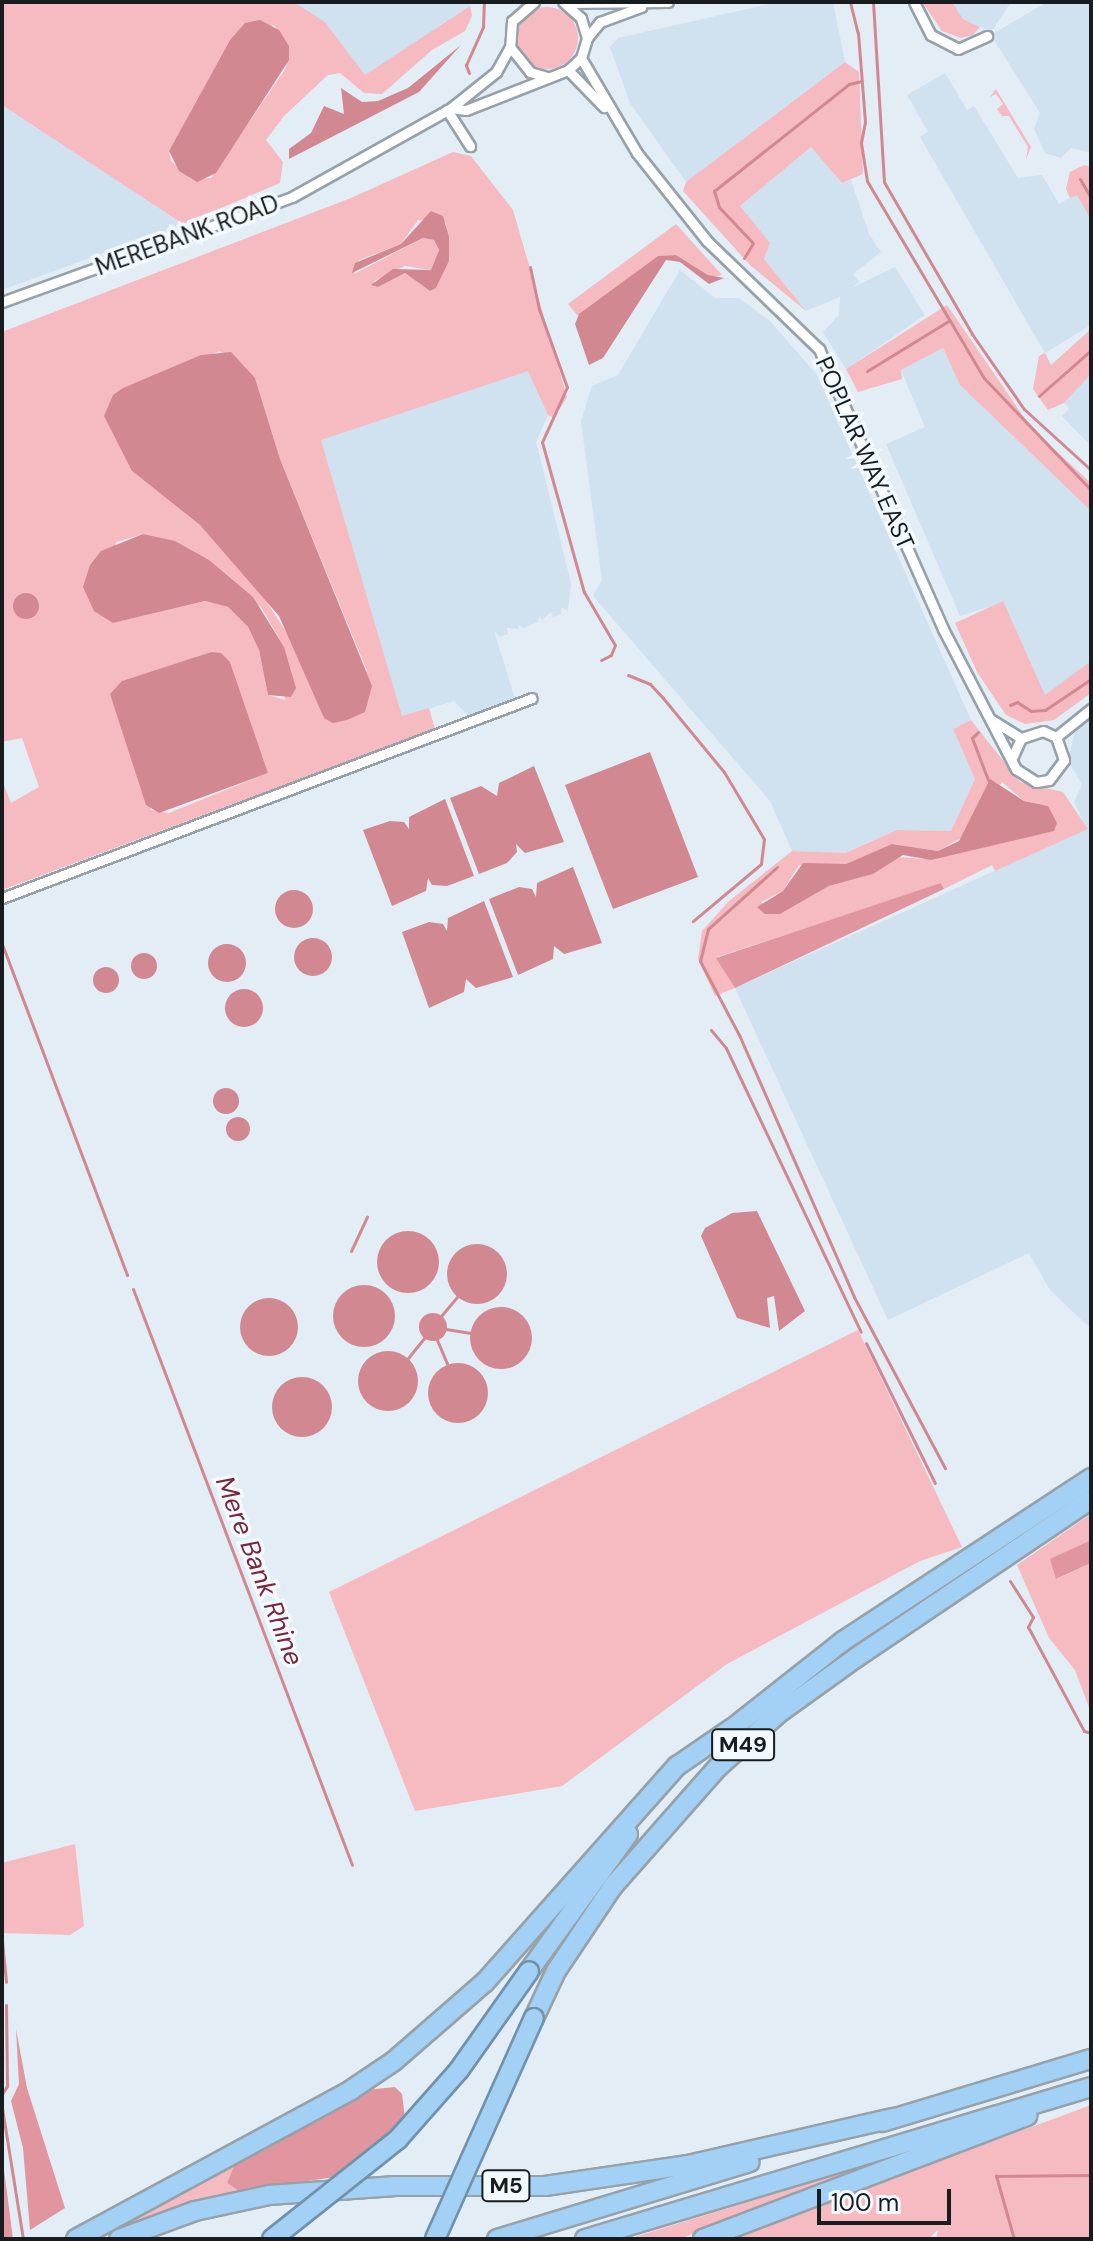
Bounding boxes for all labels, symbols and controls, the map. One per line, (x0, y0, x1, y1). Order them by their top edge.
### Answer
street label: MEREBANK ROAD (92, 189, 282, 281)
street label: POPLAR WAY EAST (810, 352, 920, 554)
water label: Mere Bank Rhine (209, 1472, 309, 1670)
road number: M49 (711, 1727, 775, 1763)
road number: M5 (480, 2168, 532, 2204)
scale bar (821, 2173, 955, 2223)
text: 100 m (831, 2187, 899, 2218)

